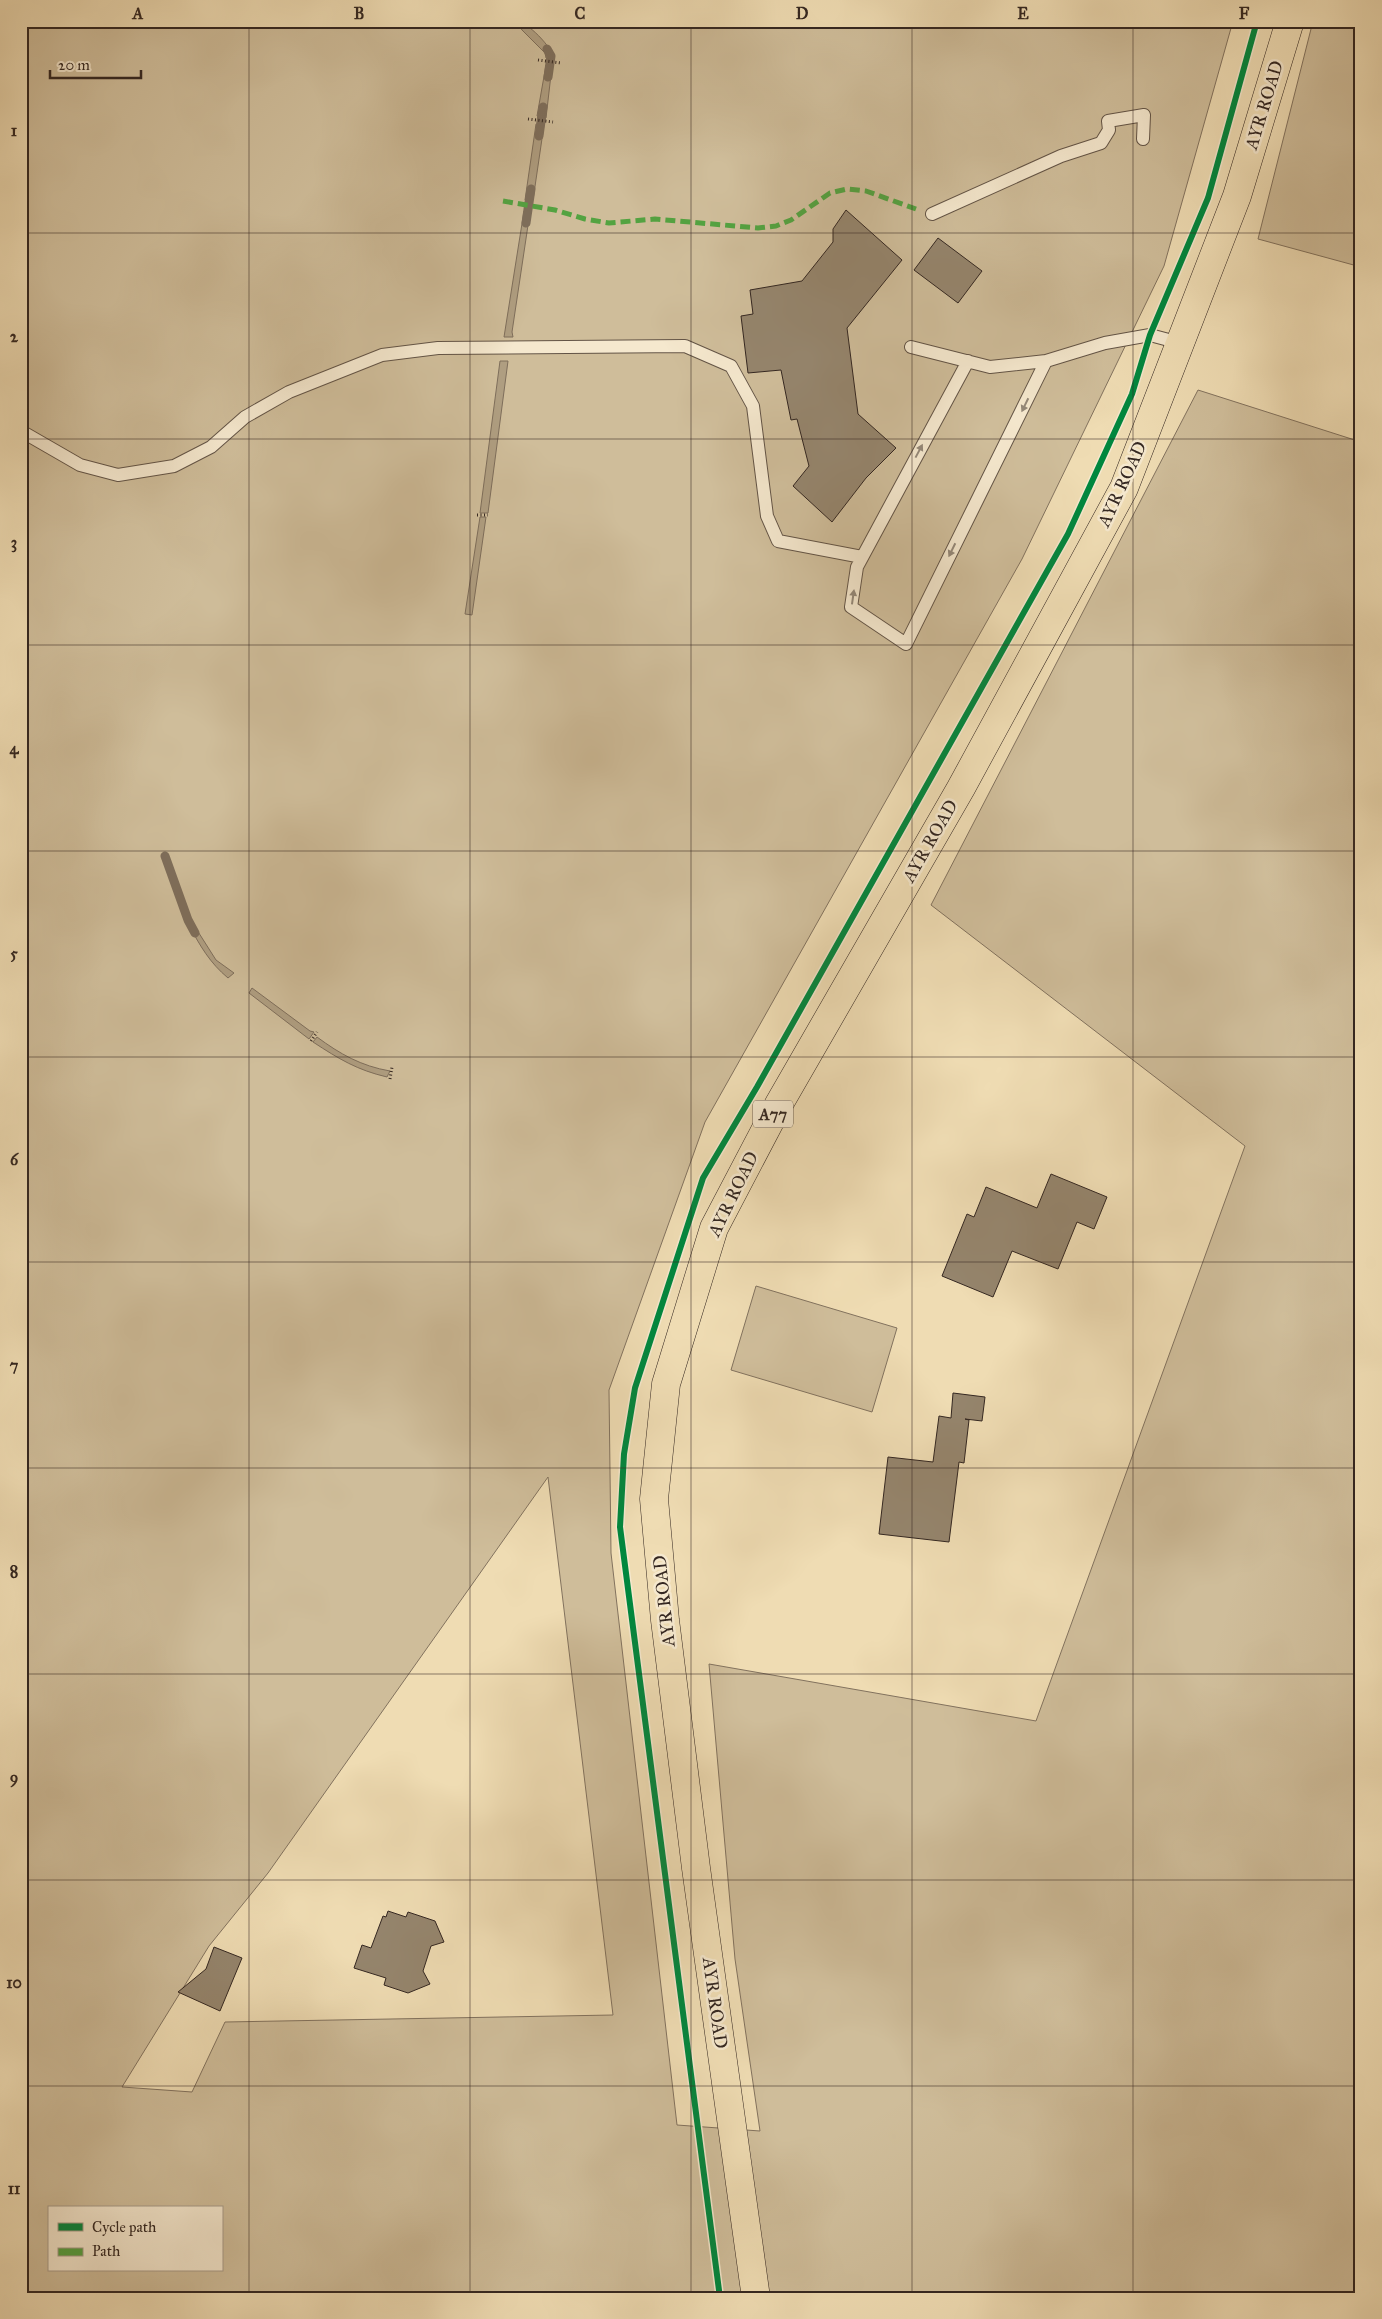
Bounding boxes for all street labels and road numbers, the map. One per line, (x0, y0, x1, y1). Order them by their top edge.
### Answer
street label: AYR ROAD (1240, 58, 1288, 153)
street label: AYR ROAD (1092, 438, 1151, 531)
street label: AYR ROAD (897, 796, 963, 887)
road number: A77 (753, 1100, 793, 1128)
street label: AYR ROAD (703, 1148, 763, 1241)
street label: AYR ROAD (648, 1554, 680, 1649)
street label: AYR ROAD (698, 1955, 732, 2050)

